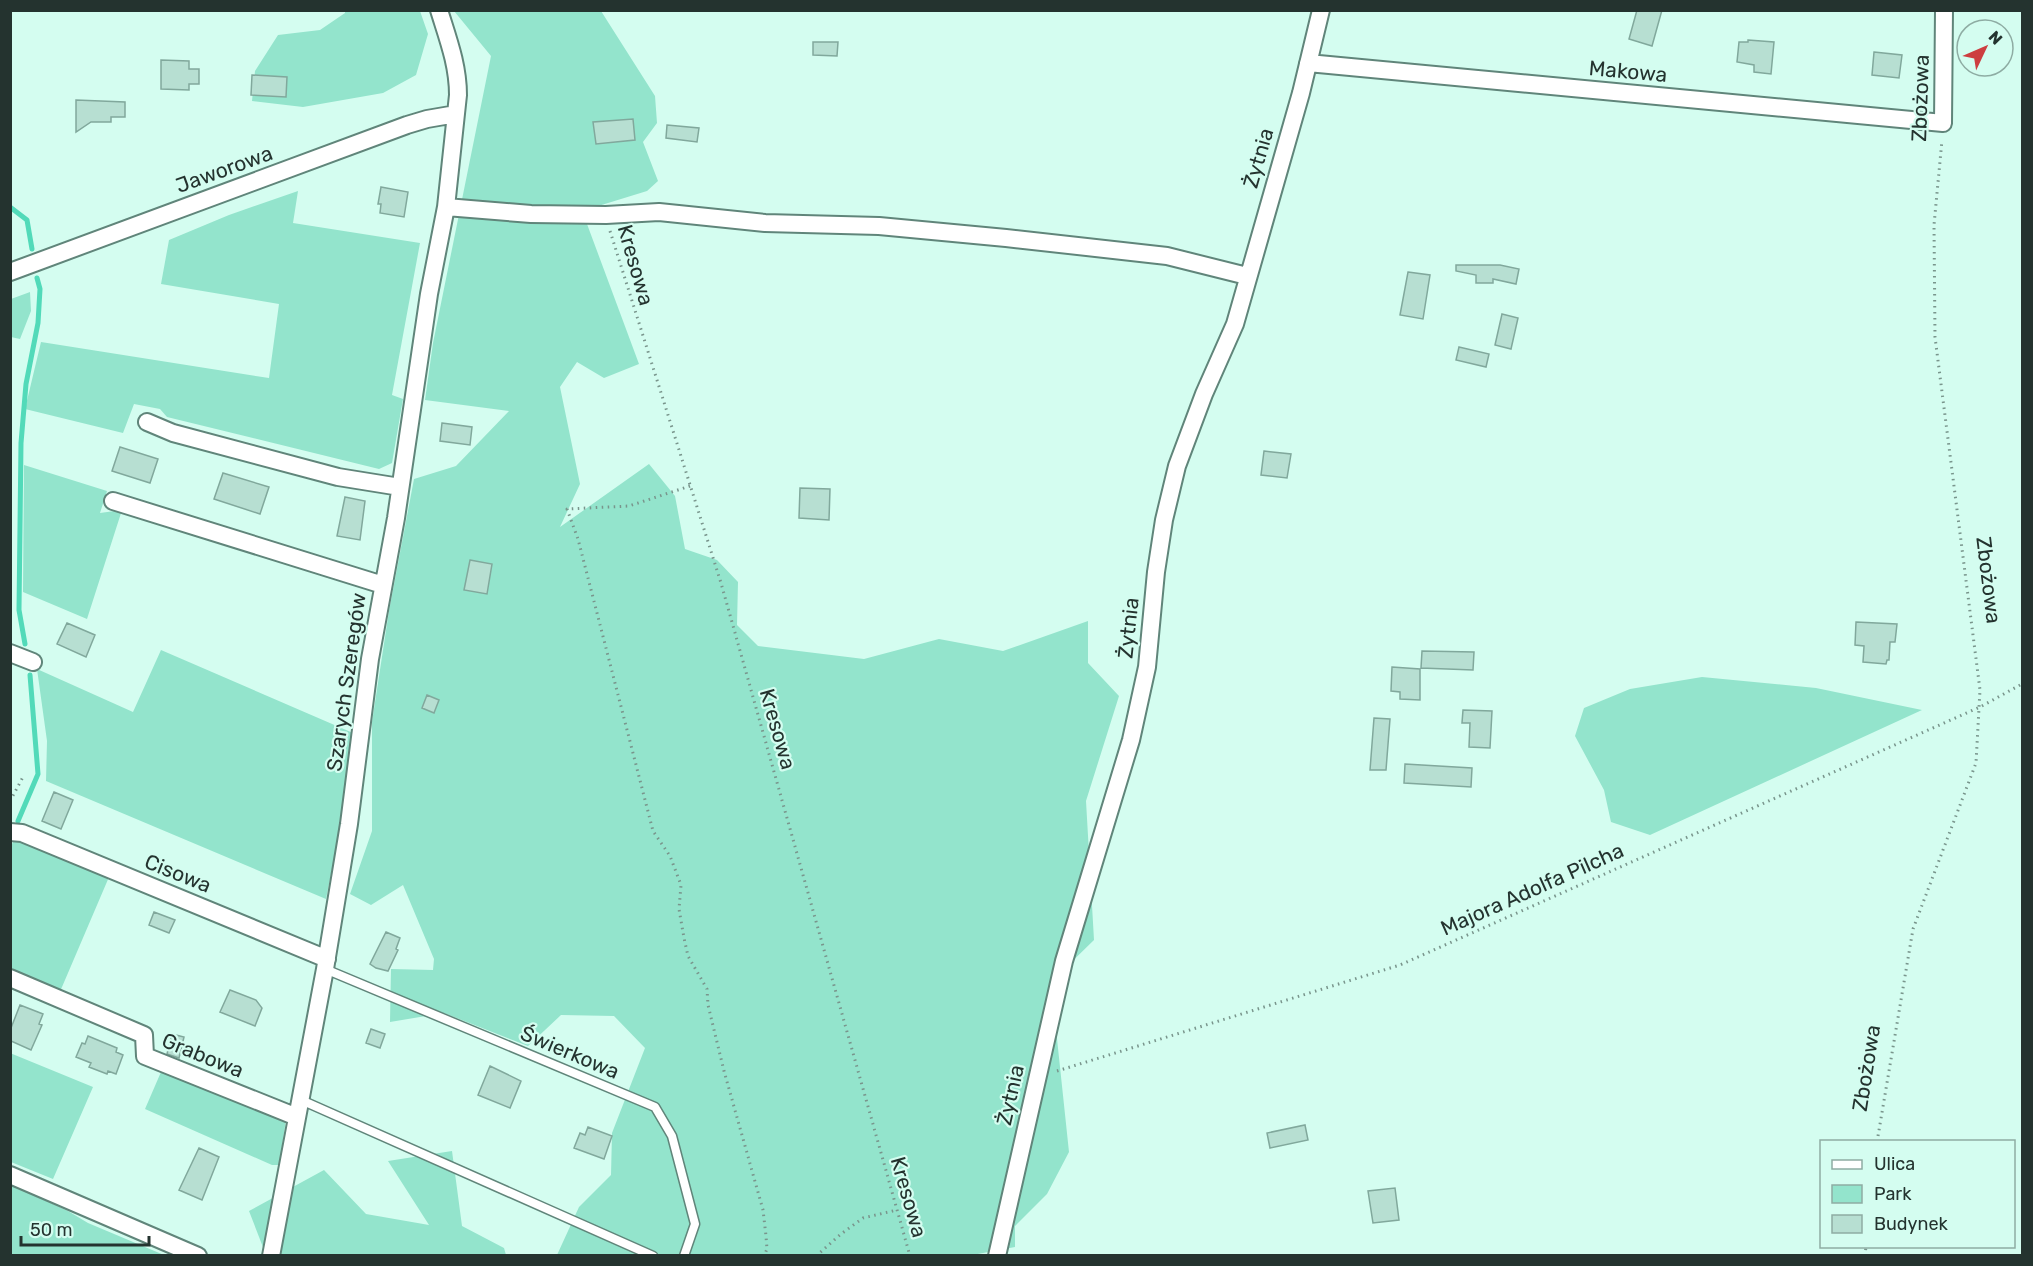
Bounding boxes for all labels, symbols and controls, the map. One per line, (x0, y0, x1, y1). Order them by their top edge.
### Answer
north arrow (1955, 18, 2015, 78)
text: N (1985, 27, 2006, 49)
street label: Zbożowa (1906, 54, 1934, 142)
street label: Makowa (1588, 55, 1668, 87)
street label: Żytnia (1238, 125, 1278, 191)
street label: Jaworowa (172, 140, 276, 198)
street label: Kresowa (613, 222, 659, 308)
street label: Zbożowa (1971, 535, 2007, 625)
street label: Szarych Szeregów (321, 591, 371, 773)
street label: Żytnia (1112, 596, 1144, 660)
street label: Kresowa (755, 686, 801, 772)
street label: Majora Adolfa Pilcha (1437, 837, 1627, 941)
street label: Cisowa (141, 848, 215, 898)
street label: Świerkowa (517, 1020, 623, 1084)
street label: Zbożowa (1847, 1023, 1885, 1113)
street label: Grabowa (158, 1027, 248, 1083)
street label: Żytnia (991, 1062, 1029, 1128)
legend (1820, 1140, 2015, 1248)
text: Ulica (1874, 1153, 1915, 1175)
street label: Kresowa (886, 1154, 932, 1240)
text: Park (1874, 1183, 1912, 1205)
scale bar (21, 1209, 148, 1247)
text: Budynek (1874, 1213, 1948, 1235)
text: 50 m (30, 1219, 73, 1241)

